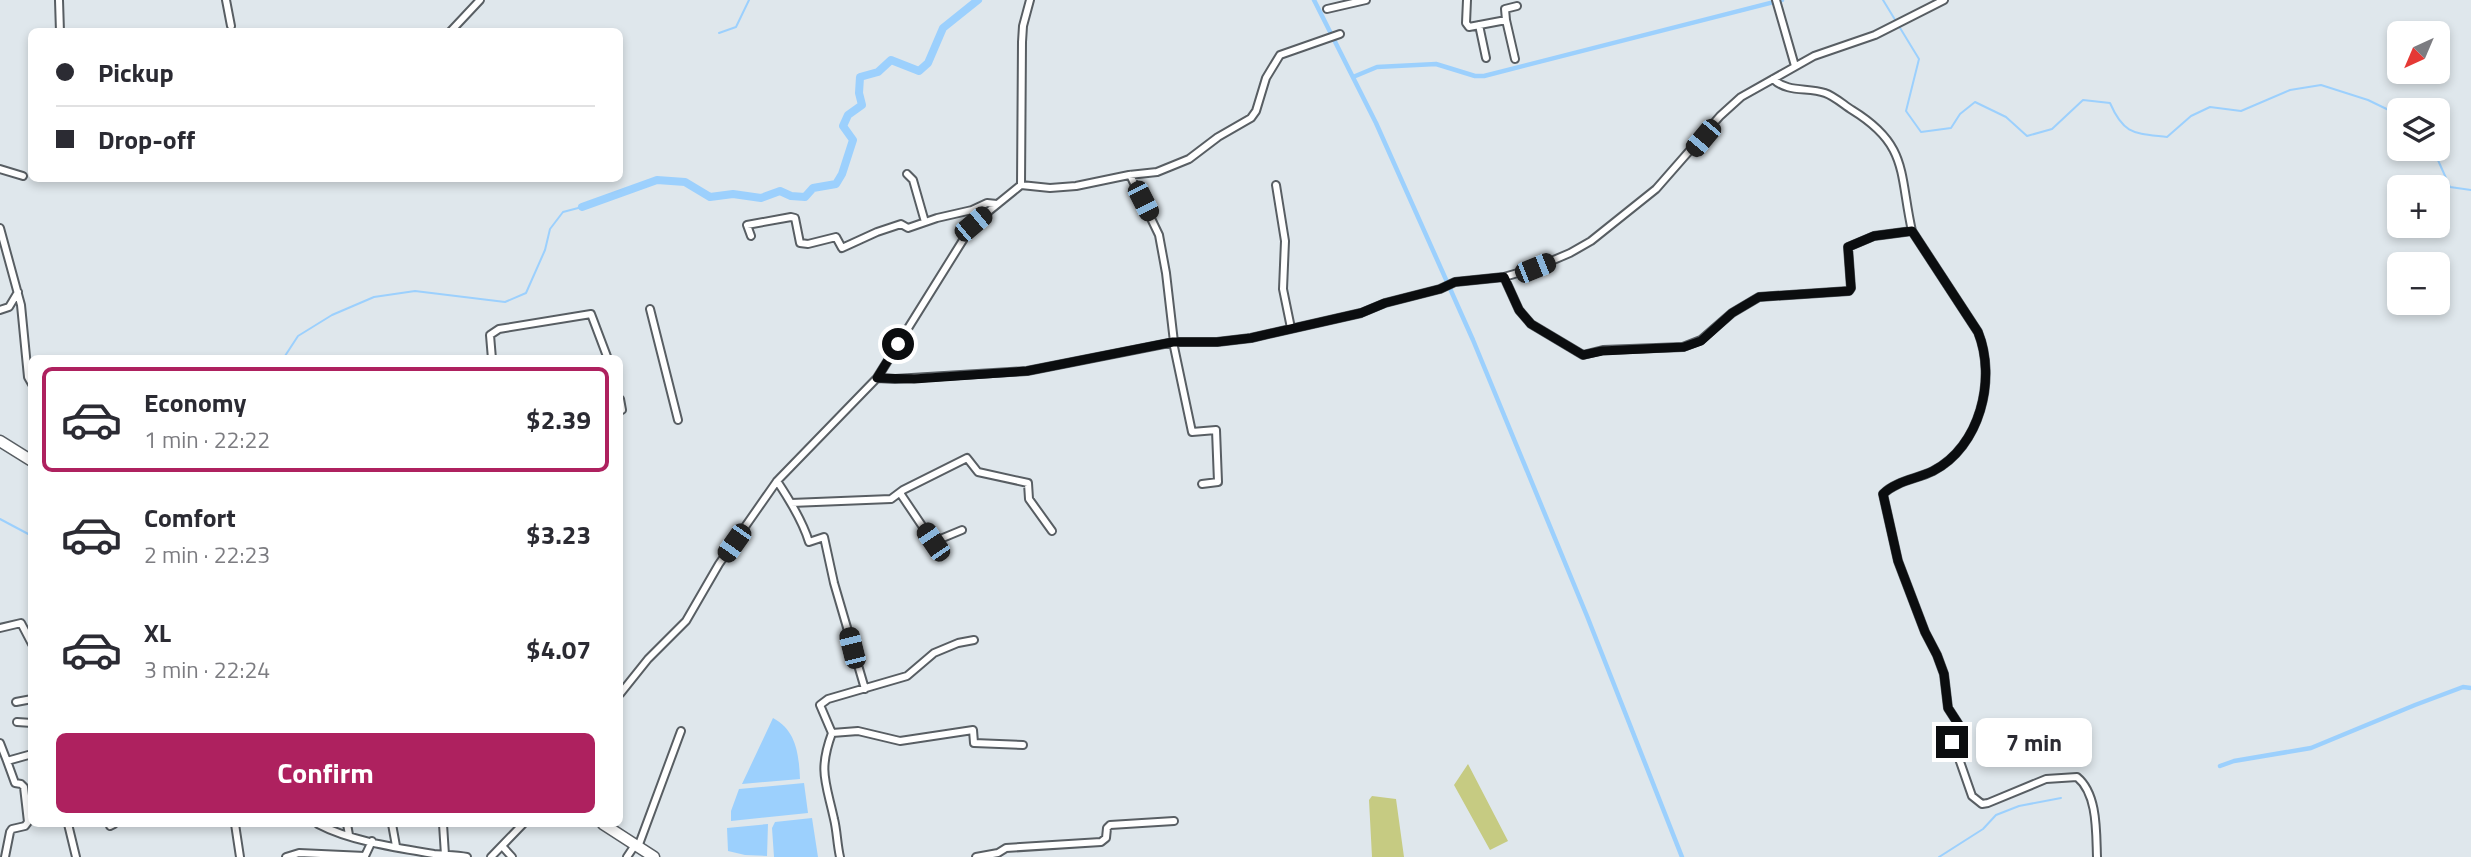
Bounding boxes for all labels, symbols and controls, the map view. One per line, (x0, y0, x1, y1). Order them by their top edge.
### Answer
north arrow (2387, 21, 2450, 84)
map controls (2387, 21, 2450, 315)
text: Pickup (98, 53, 174, 92)
button: layers (2387, 98, 2450, 161)
car (1682, 115, 1725, 161)
text: Drop-off (98, 120, 195, 159)
button: + (2387, 175, 2450, 238)
car (1125, 178, 1162, 224)
car (951, 202, 996, 246)
car (1512, 250, 1559, 286)
button: − (2387, 252, 2450, 315)
route start (882, 328, 914, 360)
text: Economy (144, 383, 246, 422)
icon: car (60, 388, 123, 451)
text: $2.39 (526, 400, 591, 439)
text: 1 min · 22:22 (144, 422, 270, 457)
text: Comfort (144, 498, 236, 537)
icon: car (60, 503, 123, 566)
text: $3.23 (526, 515, 591, 554)
car (913, 519, 954, 565)
car (714, 520, 755, 566)
text: 2 min · 22:23 (144, 537, 270, 572)
text: XL (144, 613, 171, 652)
icon: car (60, 618, 123, 681)
car (837, 625, 868, 671)
text: $4.07 (526, 630, 591, 669)
text: 3 min · 22:24 (144, 652, 270, 687)
callout: 7 min (1976, 718, 2092, 766)
text: 7 min (2006, 725, 2062, 760)
route end (1936, 726, 1968, 758)
button: Confirm (56, 733, 595, 813)

